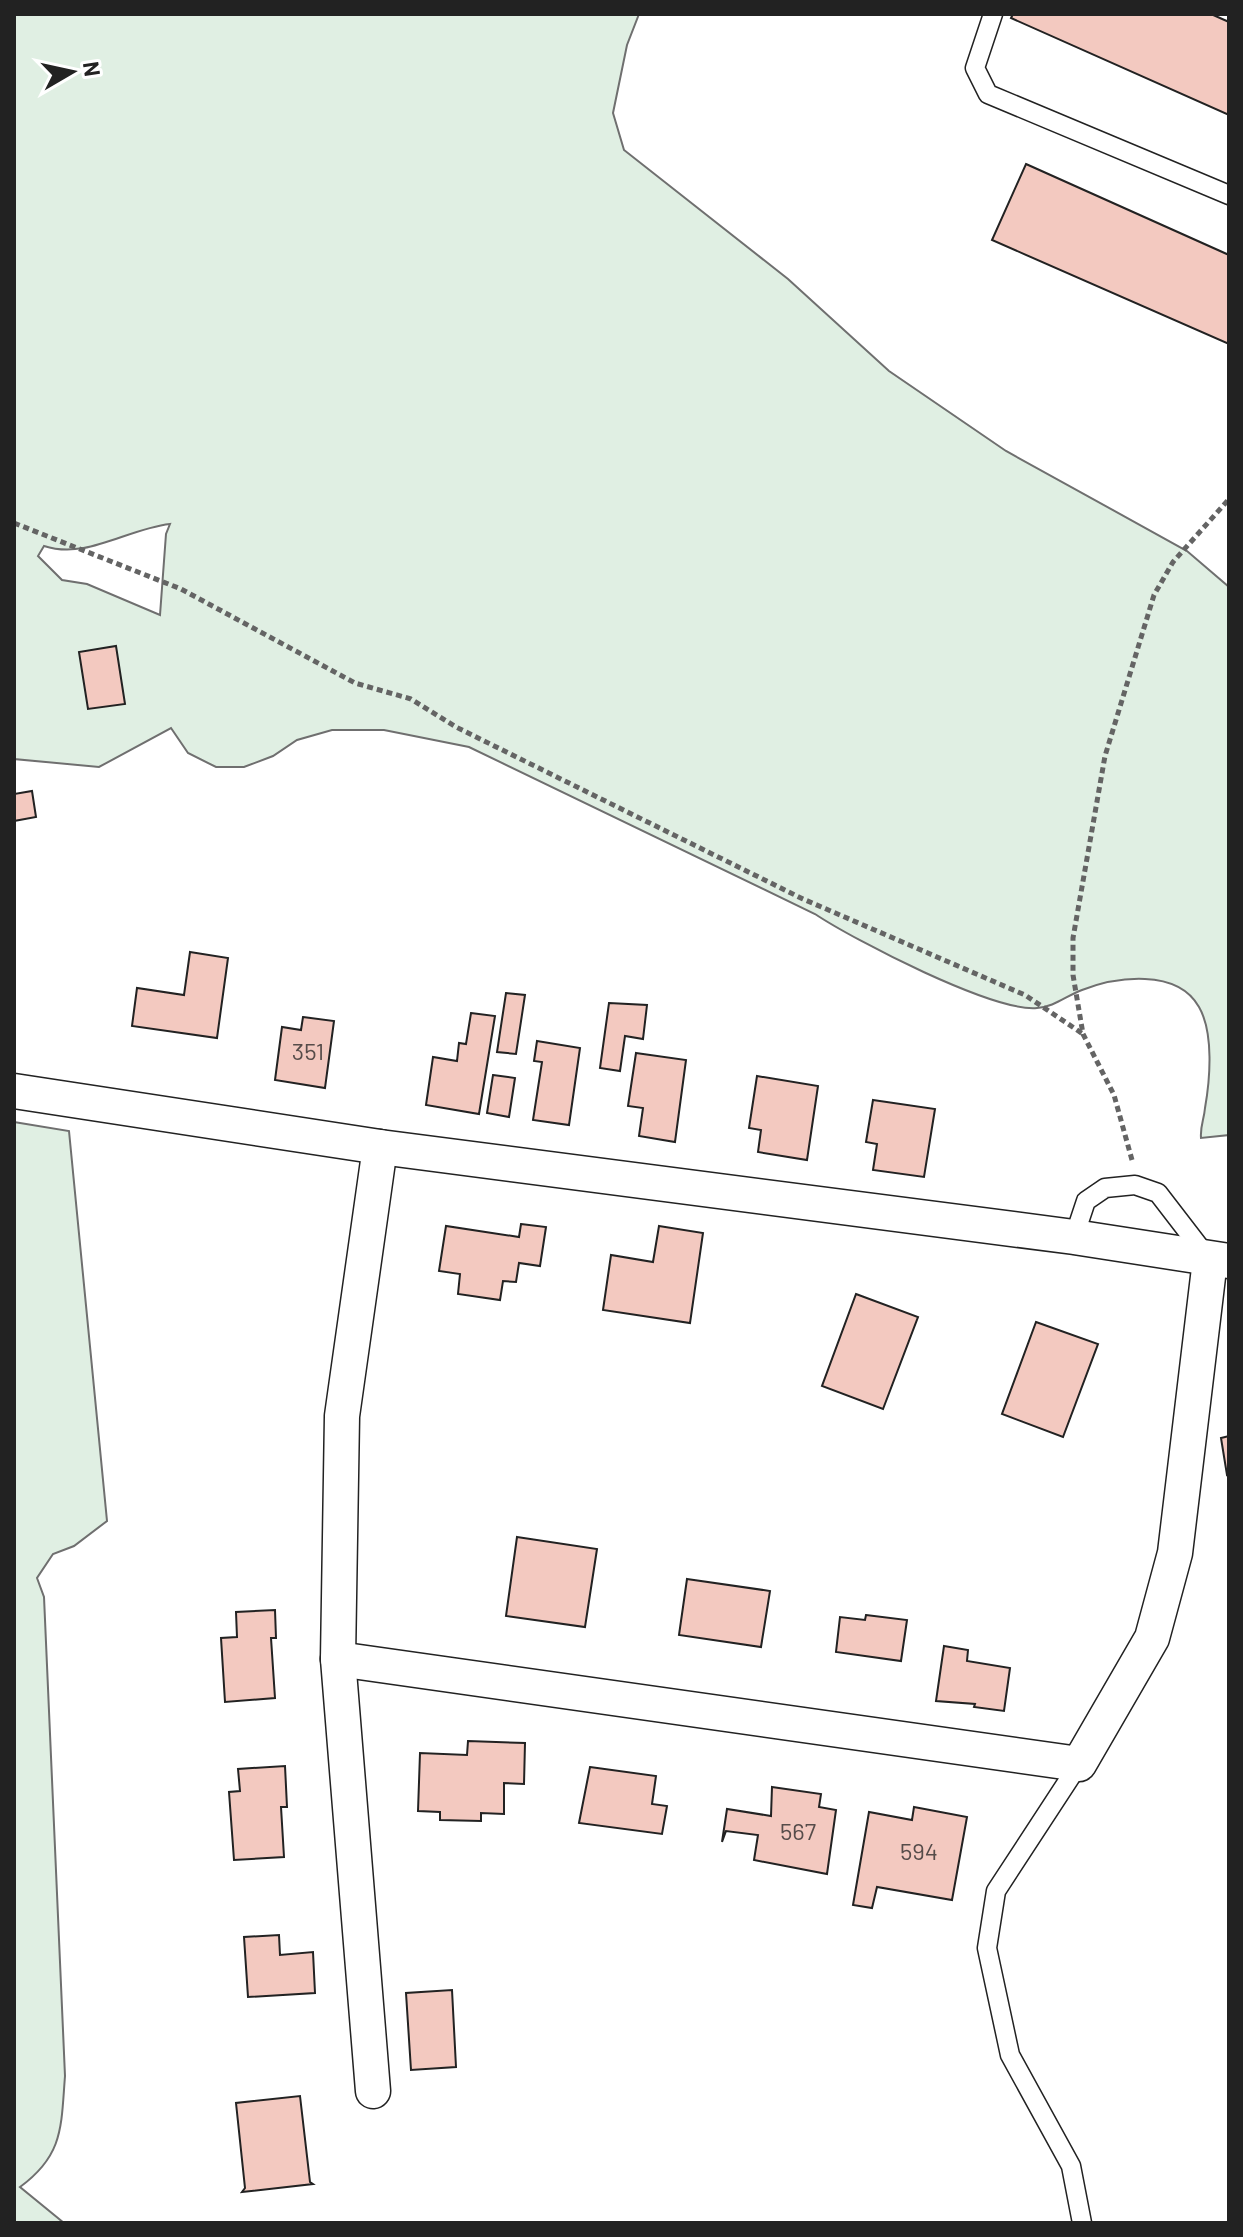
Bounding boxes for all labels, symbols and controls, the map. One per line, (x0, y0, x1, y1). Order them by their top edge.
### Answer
north arrow (32, 32, 112, 112)
text: N (79, 59, 107, 78)
house number: 351 (292, 1036, 324, 1065)
house number: 567 (780, 1816, 816, 1845)
house number: 594 (900, 1836, 938, 1865)

